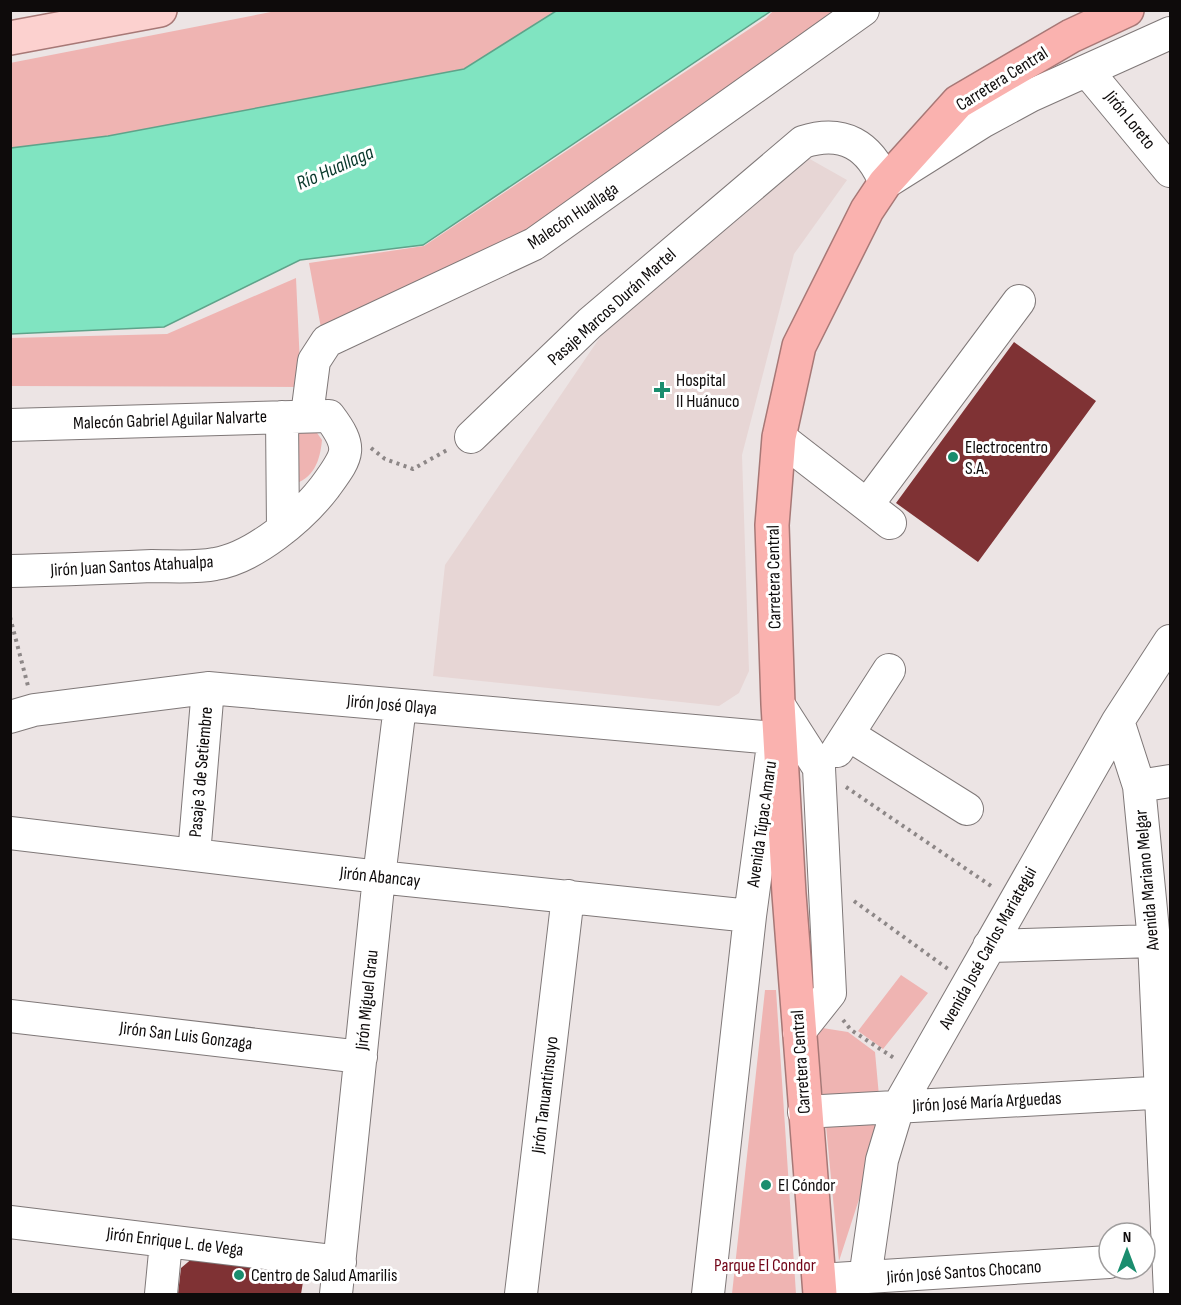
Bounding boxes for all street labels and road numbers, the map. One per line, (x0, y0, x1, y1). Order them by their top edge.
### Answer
street label: Carretera Central (952, 43, 1052, 115)
street label: Jirón Loreto (1100, 86, 1160, 153)
street label: Malecón Huallaga (524, 178, 622, 254)
street label: Pasaje Marcos Durán Martel (544, 244, 680, 370)
street label: Malecón Gabriel Aguilar Nalvarte (73, 406, 267, 434)
street label: Carretera Central (763, 525, 785, 629)
street label: Jirón Juan Santos Atahualpa (49, 551, 214, 581)
street label: Jirón José Olaya (345, 691, 438, 719)
street label: Pasaje 3 de Setiembre (185, 706, 217, 838)
street label: Avenida Túpac Amaru (743, 760, 781, 889)
street label: Avenida Mariano Melgar (1130, 809, 1164, 952)
street label: Jirón Abancay (338, 862, 421, 892)
street label: Avenida José Carlos Mariategui (934, 863, 1041, 1034)
street label: Jirón Miguel Grau (351, 949, 383, 1052)
street label: Carretera Central (787, 1009, 815, 1115)
street label: Jirón San Luis Gonzaga (117, 1017, 254, 1055)
street label: Jirón Tanuantinsuyo (527, 1035, 563, 1156)
street label: Jirón José María Arguedas (911, 1088, 1062, 1116)
street label: Jirón Enrique L. de Vega (104, 1223, 245, 1261)
street label: Jirón José Santos Chocano (885, 1256, 1042, 1288)

